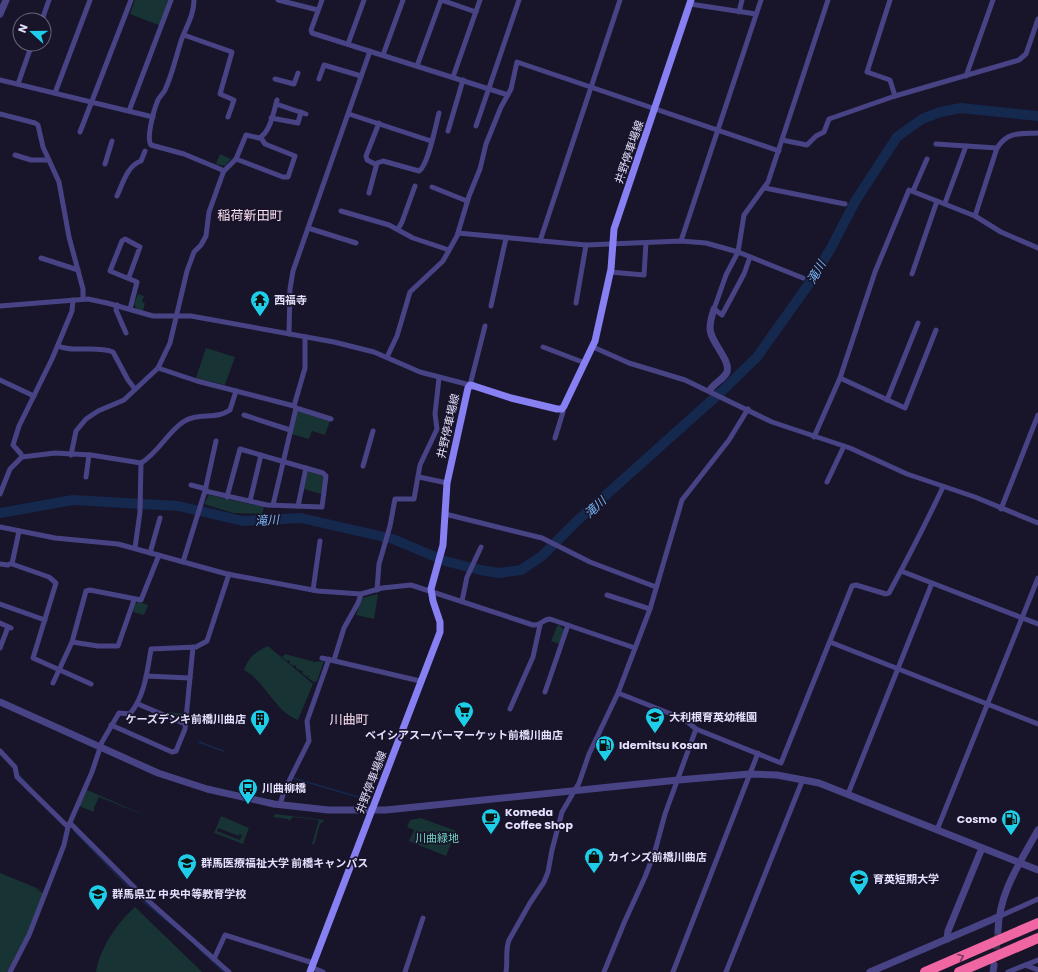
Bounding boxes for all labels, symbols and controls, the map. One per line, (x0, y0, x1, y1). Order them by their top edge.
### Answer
north arrow (12, 12, 52, 52)
text: N (14, 22, 32, 35)
street label: 井野停車場線 (611, 118, 647, 186)
district label: 稲荷新田町 (217, 206, 283, 225)
water label: 滝川 (803, 256, 830, 287)
temple icon: 西福寺 (249, 289, 271, 317)
place label: 西福寺 (274, 292, 307, 308)
street label: 井野停車場線 (433, 392, 463, 460)
water label: 滝川 (580, 491, 611, 521)
water label: 滝川 (254, 511, 282, 529)
supermarket icon: ベイシアスーパーマーケット前橋川曲店 (453, 700, 475, 728)
school or university icon: 大利根育英幼稚園 (644, 706, 666, 734)
building icon: ケーズデンキ前橋川曲店 (249, 708, 271, 736)
place label: 大利根育英幼稚園 (669, 709, 757, 725)
district label: 川曲町 (329, 710, 369, 729)
place label: ケーズデンキ前橋川曲店 (126, 711, 246, 727)
place label: ベイシアスーパーマーケット前橋川曲店 (365, 727, 563, 743)
fuel station icon: Idemitsu Kosan (594, 734, 616, 762)
place label: Idemitsu Kosan (619, 737, 707, 753)
street label: 井野停車場線 (352, 748, 390, 816)
bus stop icon: 川曲柳橋 (237, 777, 259, 805)
place label: 川曲柳橋 (262, 780, 306, 796)
place label: Komeda Coffee Shop (505, 804, 573, 833)
cafe icon: Komeda Coffee Shop (480, 807, 502, 835)
fuel station icon: Cosmo (1000, 808, 1022, 836)
place label: Cosmo (957, 811, 997, 827)
park label: 川曲緑地 (415, 830, 459, 846)
shop icon: カインズ前橋川曲店 (583, 846, 605, 874)
place label: カインズ前橋川曲店 (608, 849, 707, 865)
school or university icon: 群馬医療福祉大学 前橋キャンパス (176, 852, 198, 880)
place label: 群馬医療福祉大学 前橋キャンパス (201, 855, 368, 871)
school or university icon: 育英短期大学 (848, 868, 870, 896)
place label: 育英短期大学 (873, 871, 939, 887)
school or university icon: 群馬県立 中央中等教育学校 (87, 883, 109, 911)
place label: 群馬県立 中央中等教育学校 (112, 886, 246, 902)
one-way arrow (958, 953, 965, 961)

